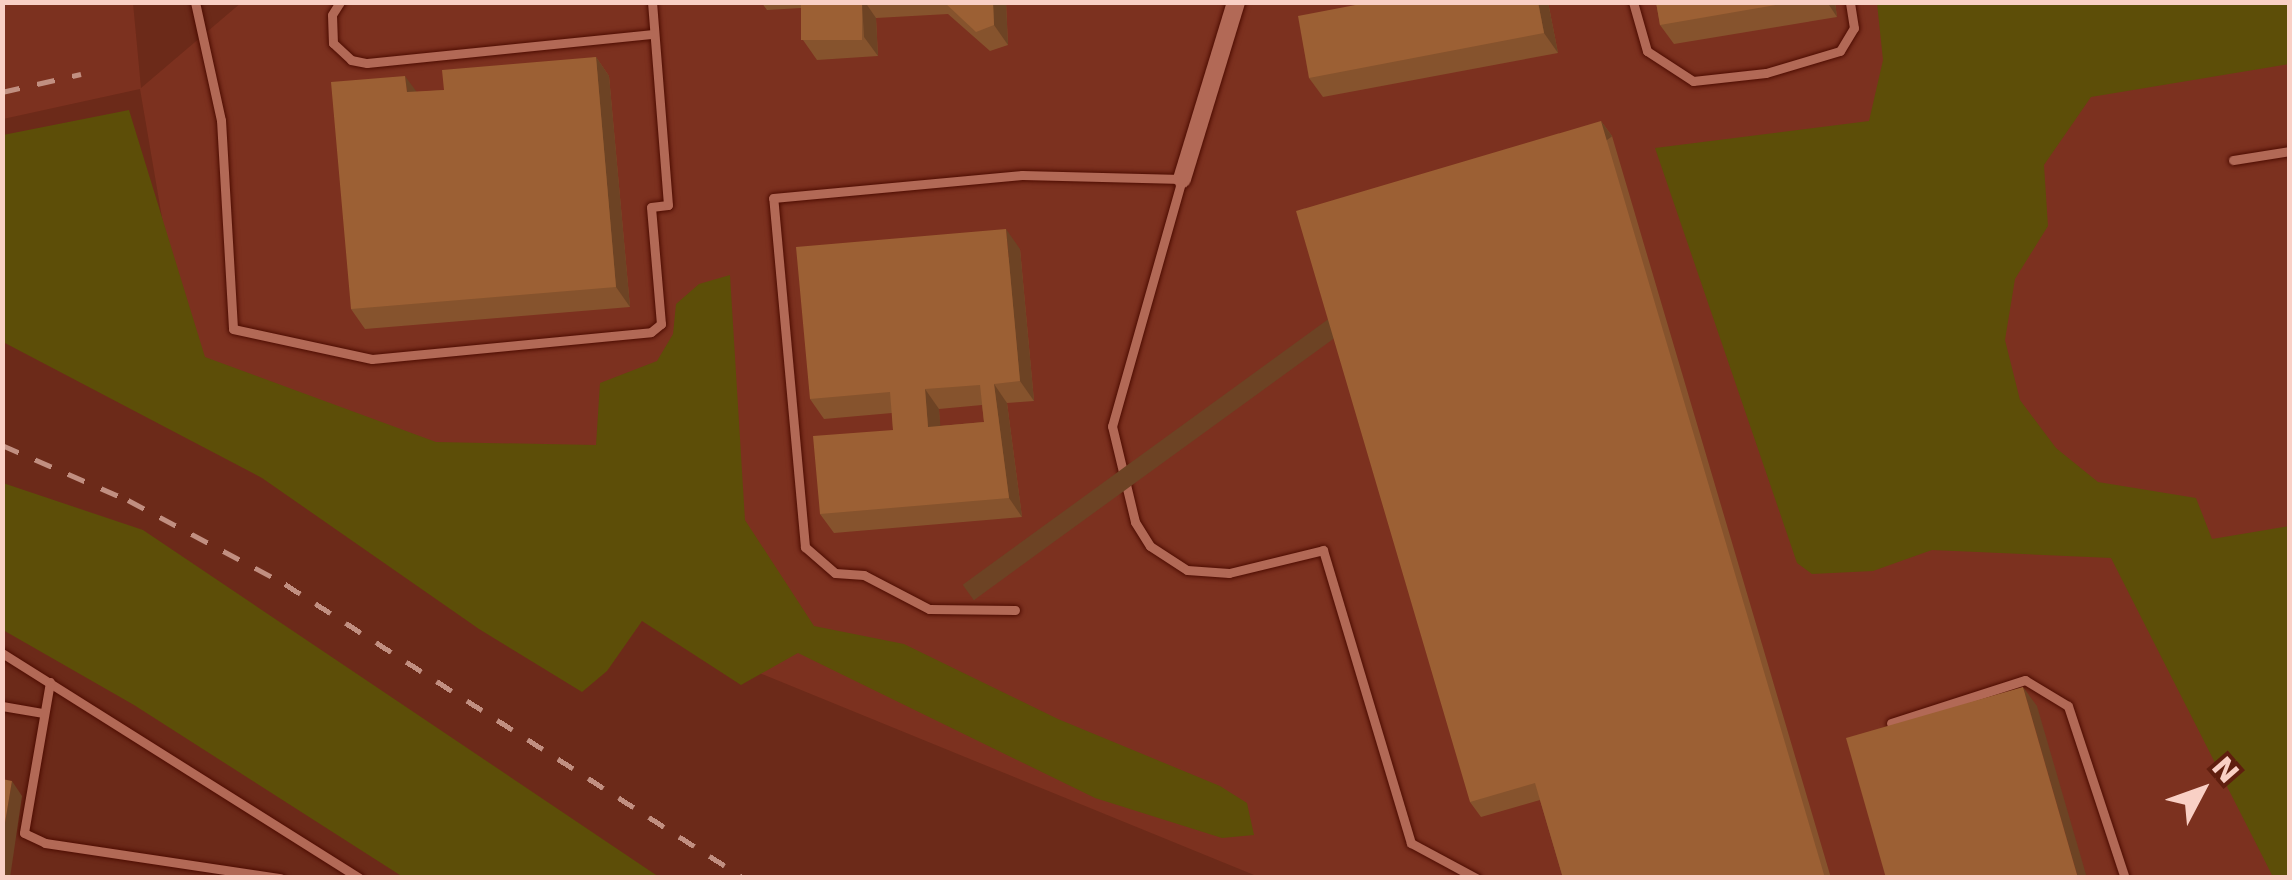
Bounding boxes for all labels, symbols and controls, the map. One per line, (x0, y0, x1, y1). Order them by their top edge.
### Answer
north arrow (2152, 740, 2252, 840)
text: N (2205, 750, 2245, 790)

